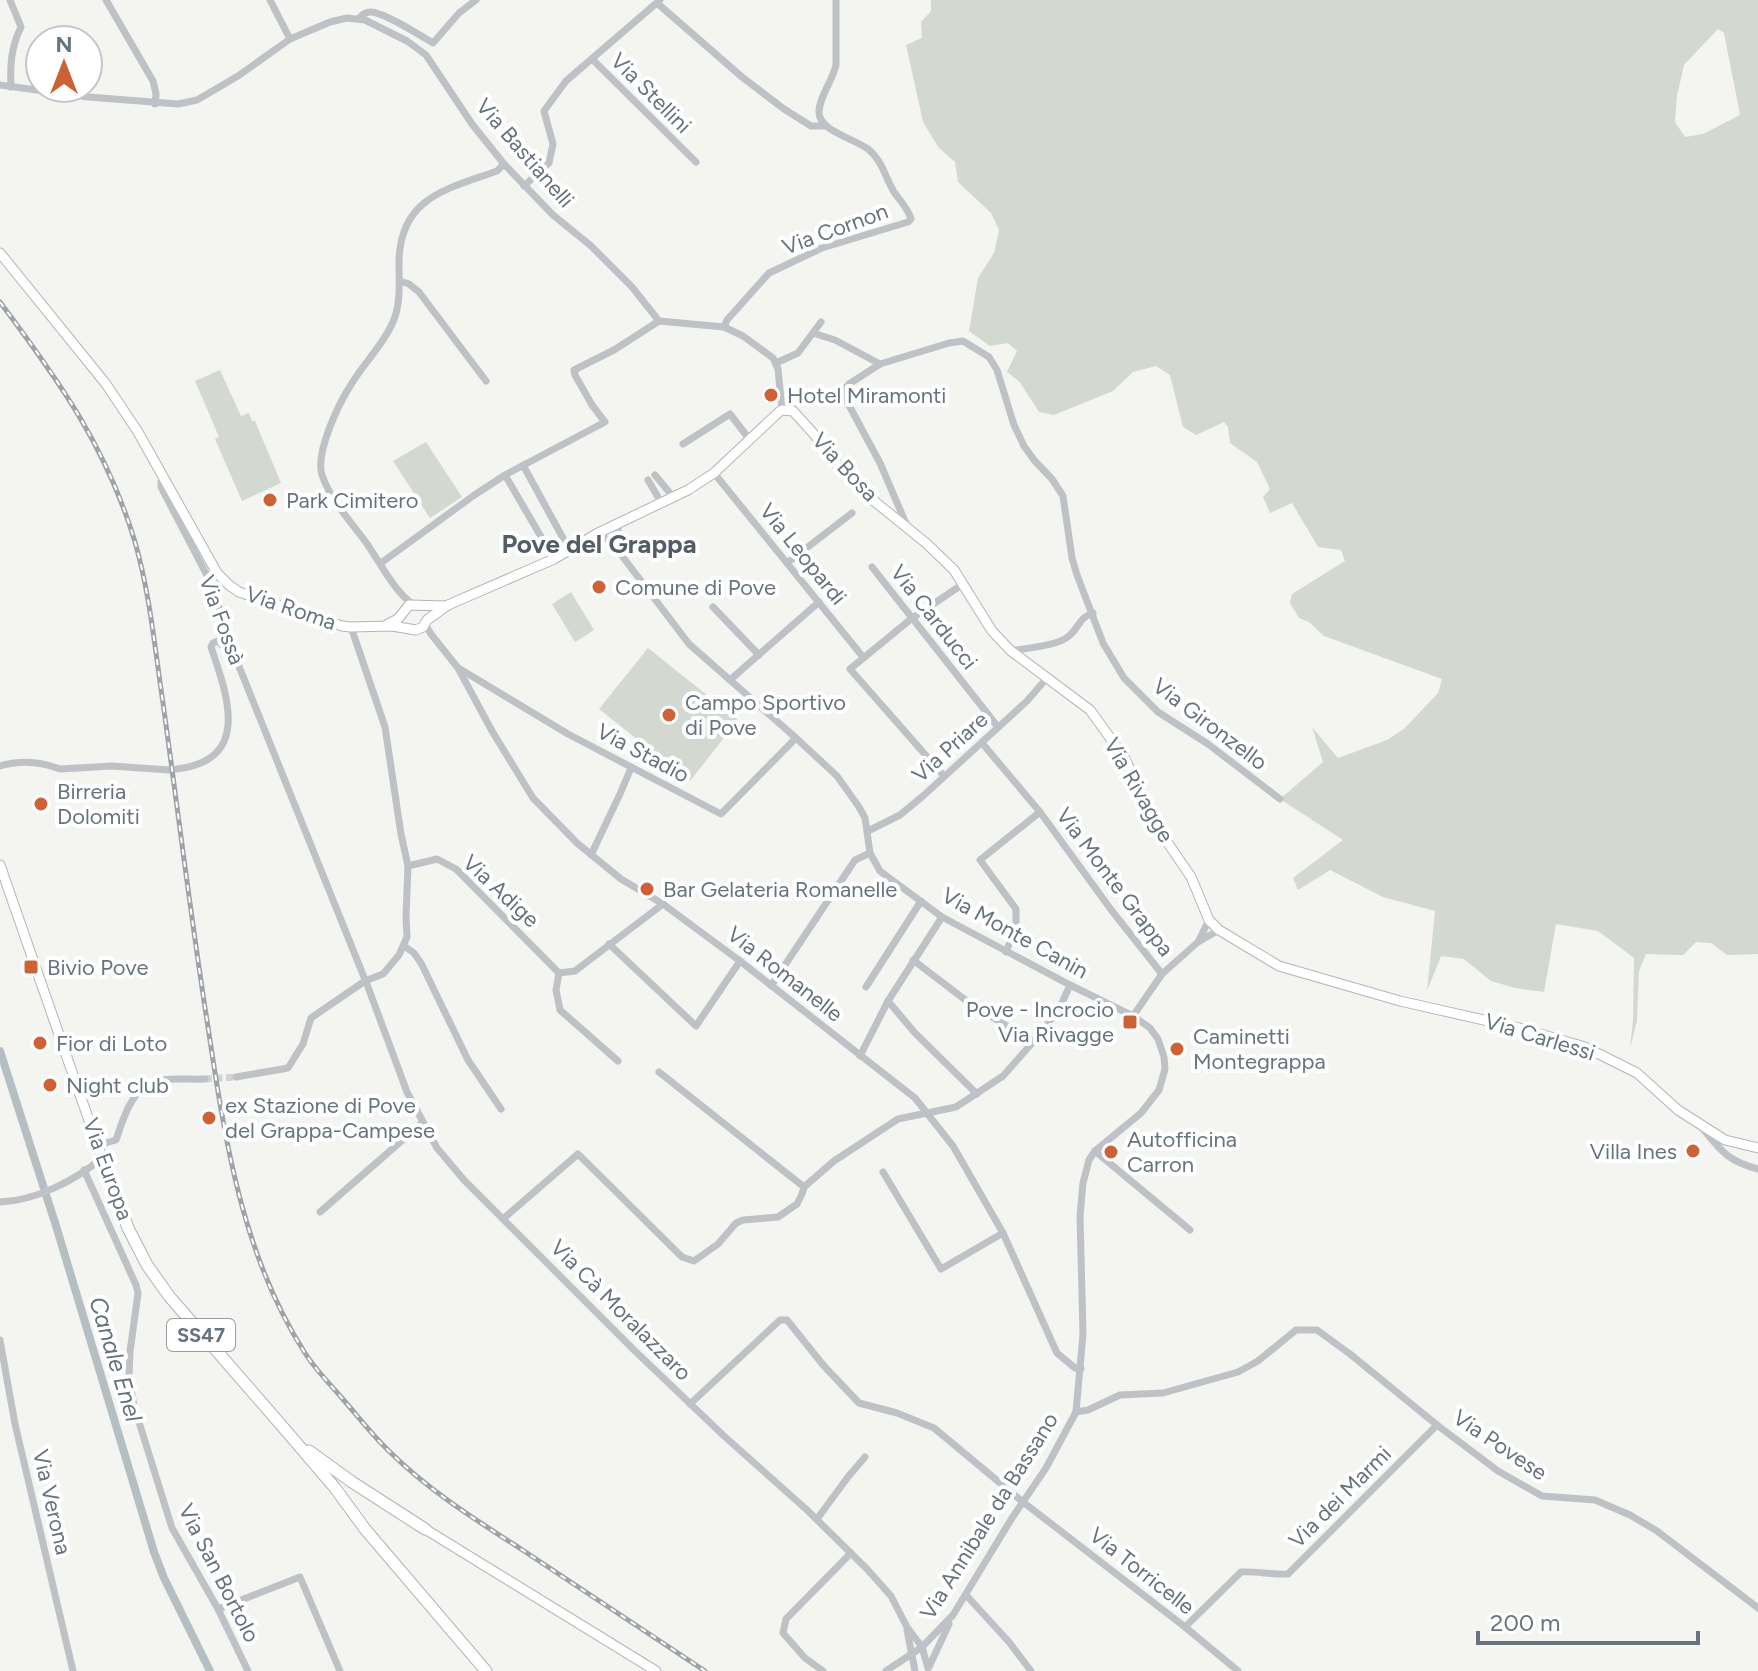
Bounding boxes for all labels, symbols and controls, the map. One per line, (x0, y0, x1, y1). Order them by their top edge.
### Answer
north arrow (24, 24, 104, 104)
text: N (55, 31, 73, 58)
street label: Via Stellini (605, 47, 697, 139)
street label: Via Bastianelli (470, 93, 580, 213)
street label: Via Cornon (779, 197, 891, 261)
place label: Hotel Miramonti (787, 382, 946, 409)
marker: Hotel Miramonti (762, 386, 780, 404)
street label: Via Bosa (806, 427, 884, 507)
place label: Park Cimitero (286, 487, 419, 514)
marker: Park Cimitero (261, 491, 279, 509)
street label: Via Leopardi (754, 498, 852, 610)
district label: Pove del Grappa (501, 528, 697, 560)
street label: Via Carducci (885, 559, 983, 675)
street label: Via Fossà (193, 572, 251, 668)
place label: Comune di Pove (615, 574, 776, 601)
marker: Comune di Pove (590, 578, 608, 596)
street label: Via Roma (242, 580, 340, 636)
street label: Via Gironzello (1147, 672, 1273, 776)
place label: Campo Sportivo di Pove (685, 689, 846, 741)
marker: Campo Sportivo di Pove (660, 706, 678, 724)
street label: Via Priare (906, 706, 994, 788)
street label: Via Stadio (592, 717, 694, 789)
street label: Via Rivagge (1098, 733, 1180, 847)
place label: Birreria Dolomiti (57, 778, 140, 830)
marker: Birreria Dolomiti (32, 795, 50, 813)
street label: Via Monte Grappa (1050, 802, 1180, 962)
street label: Via Adige (457, 849, 545, 933)
place label: Bar Gelateria Romanelle (663, 876, 897, 903)
marker: Bar Gelateria Romanelle (638, 880, 656, 898)
street label: Via Monte Canin (937, 882, 1093, 984)
street label: Via Romanelle (722, 920, 848, 1028)
place label: Bivio Pove (47, 954, 148, 981)
marker: Bivio Pove (22, 958, 40, 976)
place label: Pove - Incrocio Via Rivagge (966, 996, 1114, 1048)
street label: Via Carlessi (1482, 1007, 1598, 1067)
marker: Pove - Incrocio Via Rivagge (1121, 1013, 1139, 1031)
place label: Caminetti Montegrappa (1193, 1023, 1326, 1075)
place label: Fior di Loto (56, 1030, 167, 1057)
marker: Fior di Loto (31, 1034, 49, 1052)
marker: Caminetti Montegrappa (1168, 1040, 1186, 1058)
place label: Night club (66, 1072, 169, 1099)
marker: Night club (41, 1076, 59, 1094)
place label: ex Stazione di Pove del Grappa-Campese (225, 1092, 435, 1144)
marker: ex Stazione di Pove del Grappa-Campese (200, 1109, 218, 1127)
street label: Via Europa (77, 1114, 139, 1224)
place label: Autofficina Carron (1127, 1126, 1237, 1178)
place label: Villa Ines (1590, 1138, 1677, 1165)
marker: Villa Ines (1684, 1142, 1702, 1160)
marker: Autofficina Carron (1102, 1143, 1120, 1161)
street label: Via Cà Moralazzaro (545, 1234, 697, 1386)
water label: Canale Enel (83, 1293, 149, 1426)
road number: SS47 (167, 1319, 235, 1351)
street label: Via Povese (1448, 1404, 1552, 1486)
street label: Via Annibale da Bassano (914, 1408, 1064, 1624)
street label: Via dei Marmi (1283, 1440, 1397, 1554)
street label: Via Verona (27, 1447, 77, 1557)
street label: Via San Bortolo (173, 1499, 265, 1647)
street label: Via Torricelle (1084, 1522, 1200, 1620)
scale bar (1478, 1595, 1698, 1645)
text: 200 m (1490, 1608, 1561, 1637)

